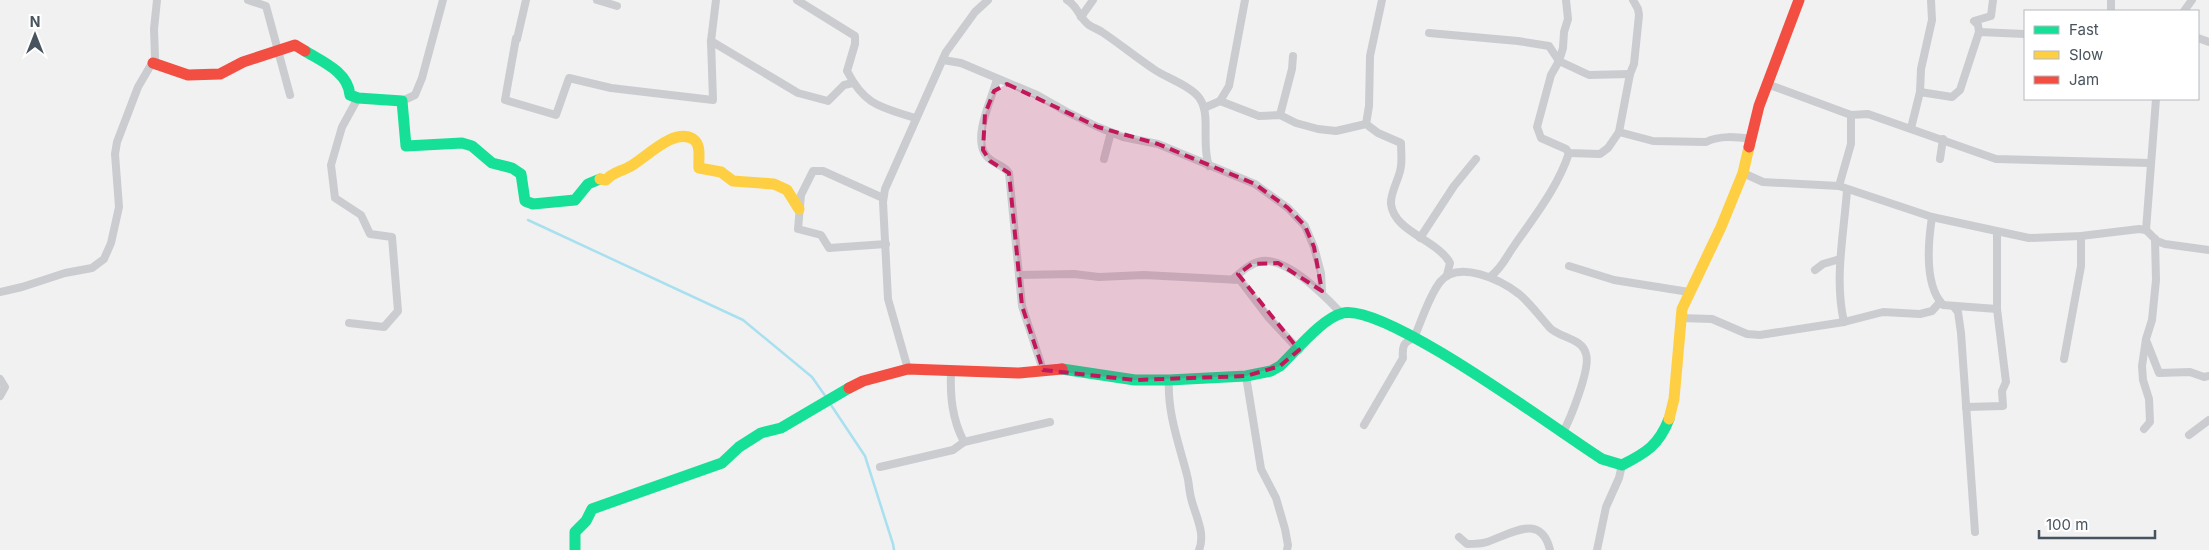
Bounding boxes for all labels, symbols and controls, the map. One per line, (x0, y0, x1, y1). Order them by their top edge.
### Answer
north arrow (10, 10, 60, 60)
legend (2024, 10, 2199, 100)
text: N (30, 13, 40, 30)
text: Fast (2069, 20, 2099, 39)
text: Slow (2069, 45, 2103, 64)
text: Jam (2069, 70, 2099, 89)
scale bar (2039, 508, 2155, 540)
text: 100 m (2046, 515, 2088, 534)

